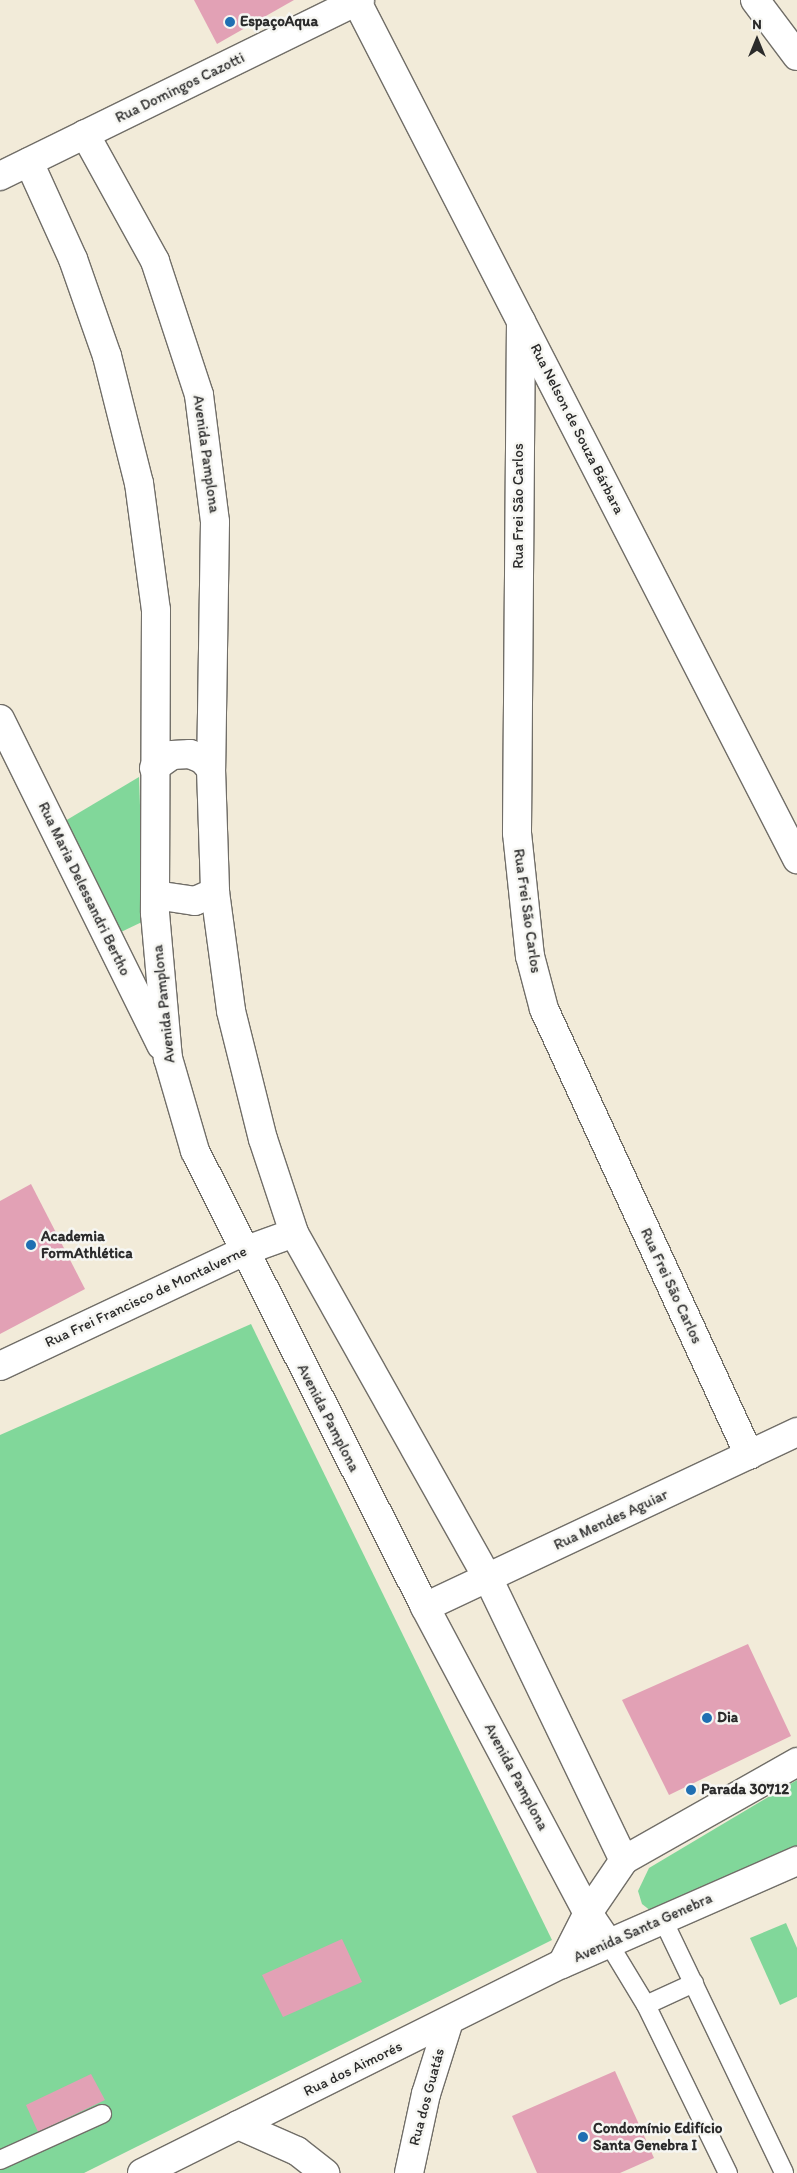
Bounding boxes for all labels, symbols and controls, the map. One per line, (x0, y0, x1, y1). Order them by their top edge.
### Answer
place label: EspaçoAqua (240, 13, 318, 31)
north arrow (732, 15, 782, 65)
marker: EspaçoAqua (224, 16, 236, 28)
text: N (752, 16, 762, 33)
street label: Rua Domingos Cazotti (112, 49, 248, 127)
street label: Rua Nelson de Souza Bárbara (526, 341, 628, 517)
street label: Avenida Pamplona (189, 394, 223, 514)
street label: Rua Frei São Carlos (510, 443, 528, 569)
street label: Rua Maria Delessandri Bertho (34, 799, 134, 979)
street label: Rua Frei São Carlos (509, 848, 545, 974)
street label: Avenida Pamplona (149, 944, 179, 1064)
street label: Rua Frei São Carlos (636, 1225, 706, 1347)
place label: Academia FormAthlética (41, 1227, 133, 1262)
marker: Academia FormAthlética (25, 1239, 37, 1251)
street label: Rua Frei Francisco de Montalverne (42, 1242, 250, 1352)
street label: Avenida Pamplona (293, 1361, 363, 1475)
street label: Rua Mendes Aguiar (551, 1486, 671, 1554)
place label: Dia (717, 1709, 738, 1727)
marker: Dia (701, 1712, 713, 1724)
street label: Avenida Pamplona (480, 1720, 552, 1834)
place label: Parada 30712 (701, 1781, 789, 1799)
marker: Parada 30712 (685, 1784, 697, 1796)
street label: Avenida Santa Genebra (571, 1889, 715, 1967)
street label: Rua dos Aimorés (301, 2037, 405, 2101)
street label: Rua dos Guatás (405, 2046, 449, 2148)
place label: Condomínio Edifício Santa Genebra I (593, 2119, 723, 2154)
marker: Condomínio Edifício Santa Genebra I (577, 2131, 589, 2143)

